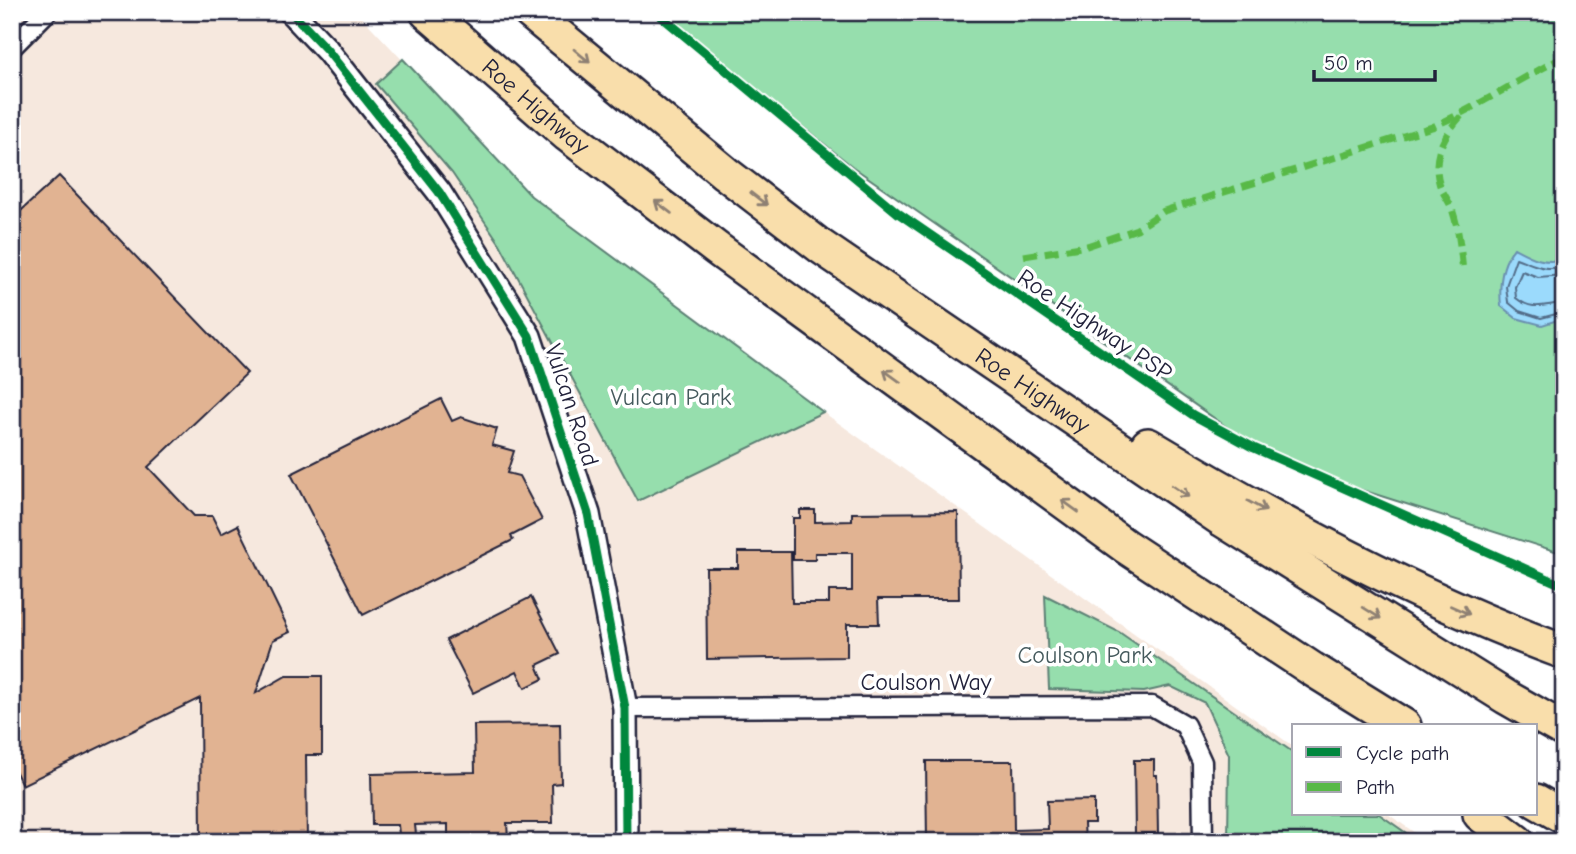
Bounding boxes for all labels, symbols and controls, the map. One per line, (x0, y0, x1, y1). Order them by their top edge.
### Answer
scale bar (1314, 38, 1434, 82)
one-way arrow (573, 48, 591, 64)
text: 50 m (1324, 51, 1373, 75)
street label: Roe Highway (476, 53, 595, 160)
one-way arrow (749, 192, 767, 207)
one-way arrow (655, 200, 673, 215)
street label: Roe Highway PSP (1012, 263, 1178, 387)
street label: Vulcan Road (539, 340, 605, 470)
street label: Roe Highway (970, 342, 1096, 440)
one-way arrow (883, 369, 902, 384)
park label: Vulcan Park (611, 383, 732, 411)
one-way arrow (1170, 484, 1189, 498)
one-way arrow (1061, 499, 1080, 513)
one-way arrow (1247, 499, 1267, 513)
one-way arrow (1449, 604, 1470, 617)
one-way arrow (1362, 606, 1381, 620)
park label: Coulson Park (1018, 641, 1153, 669)
street label: Coulson Way (860, 668, 992, 696)
legend (1292, 724, 1538, 816)
text: Cycle path (1356, 741, 1449, 765)
text: Path (1356, 775, 1395, 799)

